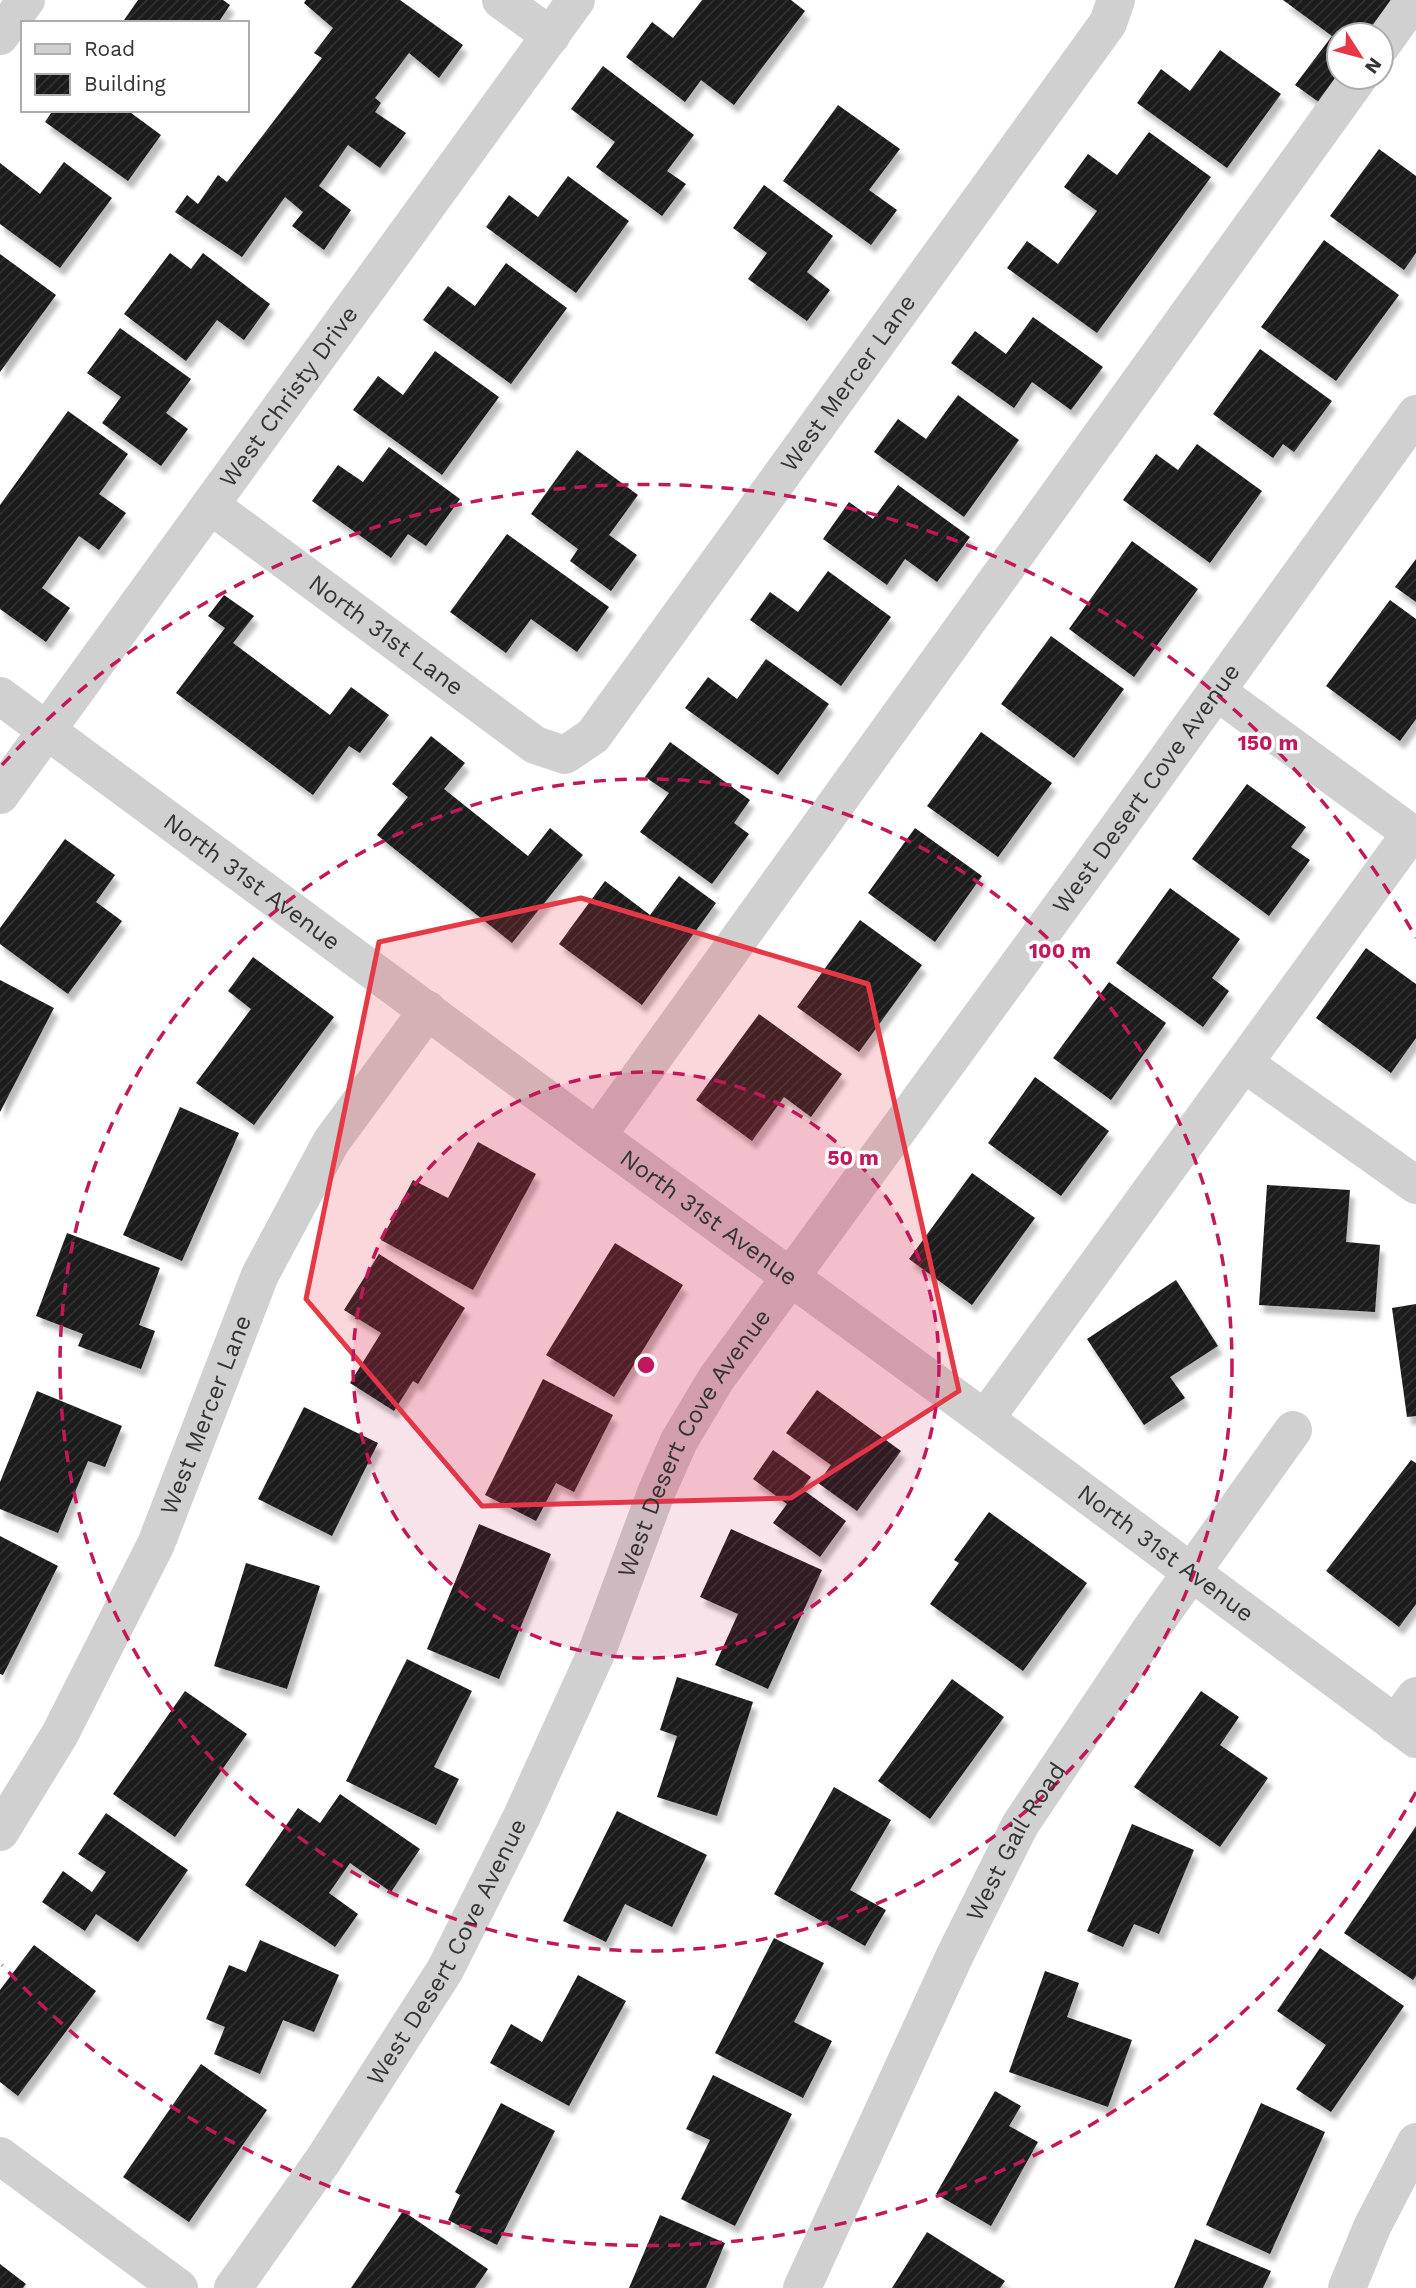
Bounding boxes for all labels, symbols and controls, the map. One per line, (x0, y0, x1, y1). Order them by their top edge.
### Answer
legend (21, 21, 248, 112)
north arrow (1325, 21, 1395, 91)
text: Road (84, 36, 135, 61)
text: N (1360, 53, 1387, 78)
text: Building (84, 71, 166, 96)
street label: West Mercer Lane (775, 289, 921, 477)
street label: West Christy Drive (214, 301, 364, 493)
street label: North 31st Lane (303, 569, 469, 701)
street label: West Desert Cove Avenue (1047, 658, 1246, 919)
text: 150 m (1238, 730, 1298, 755)
street label: North 31st Avenue (158, 807, 346, 956)
text: 100 m (1029, 938, 1091, 963)
street label: North 31st Avenue (615, 1144, 803, 1291)
text: 50 m (827, 1145, 879, 1170)
street label: West Desert Cove Avenue (612, 1303, 776, 1581)
street label: West Mercer Lane (155, 1311, 257, 1519)
centre of rings (634, 1353, 658, 1377)
street label: North 31st Avenue (1072, 1479, 1259, 1628)
street label: West Gail Road (960, 1757, 1072, 1926)
street label: West Desert Cove Avenue (361, 1814, 532, 2090)

